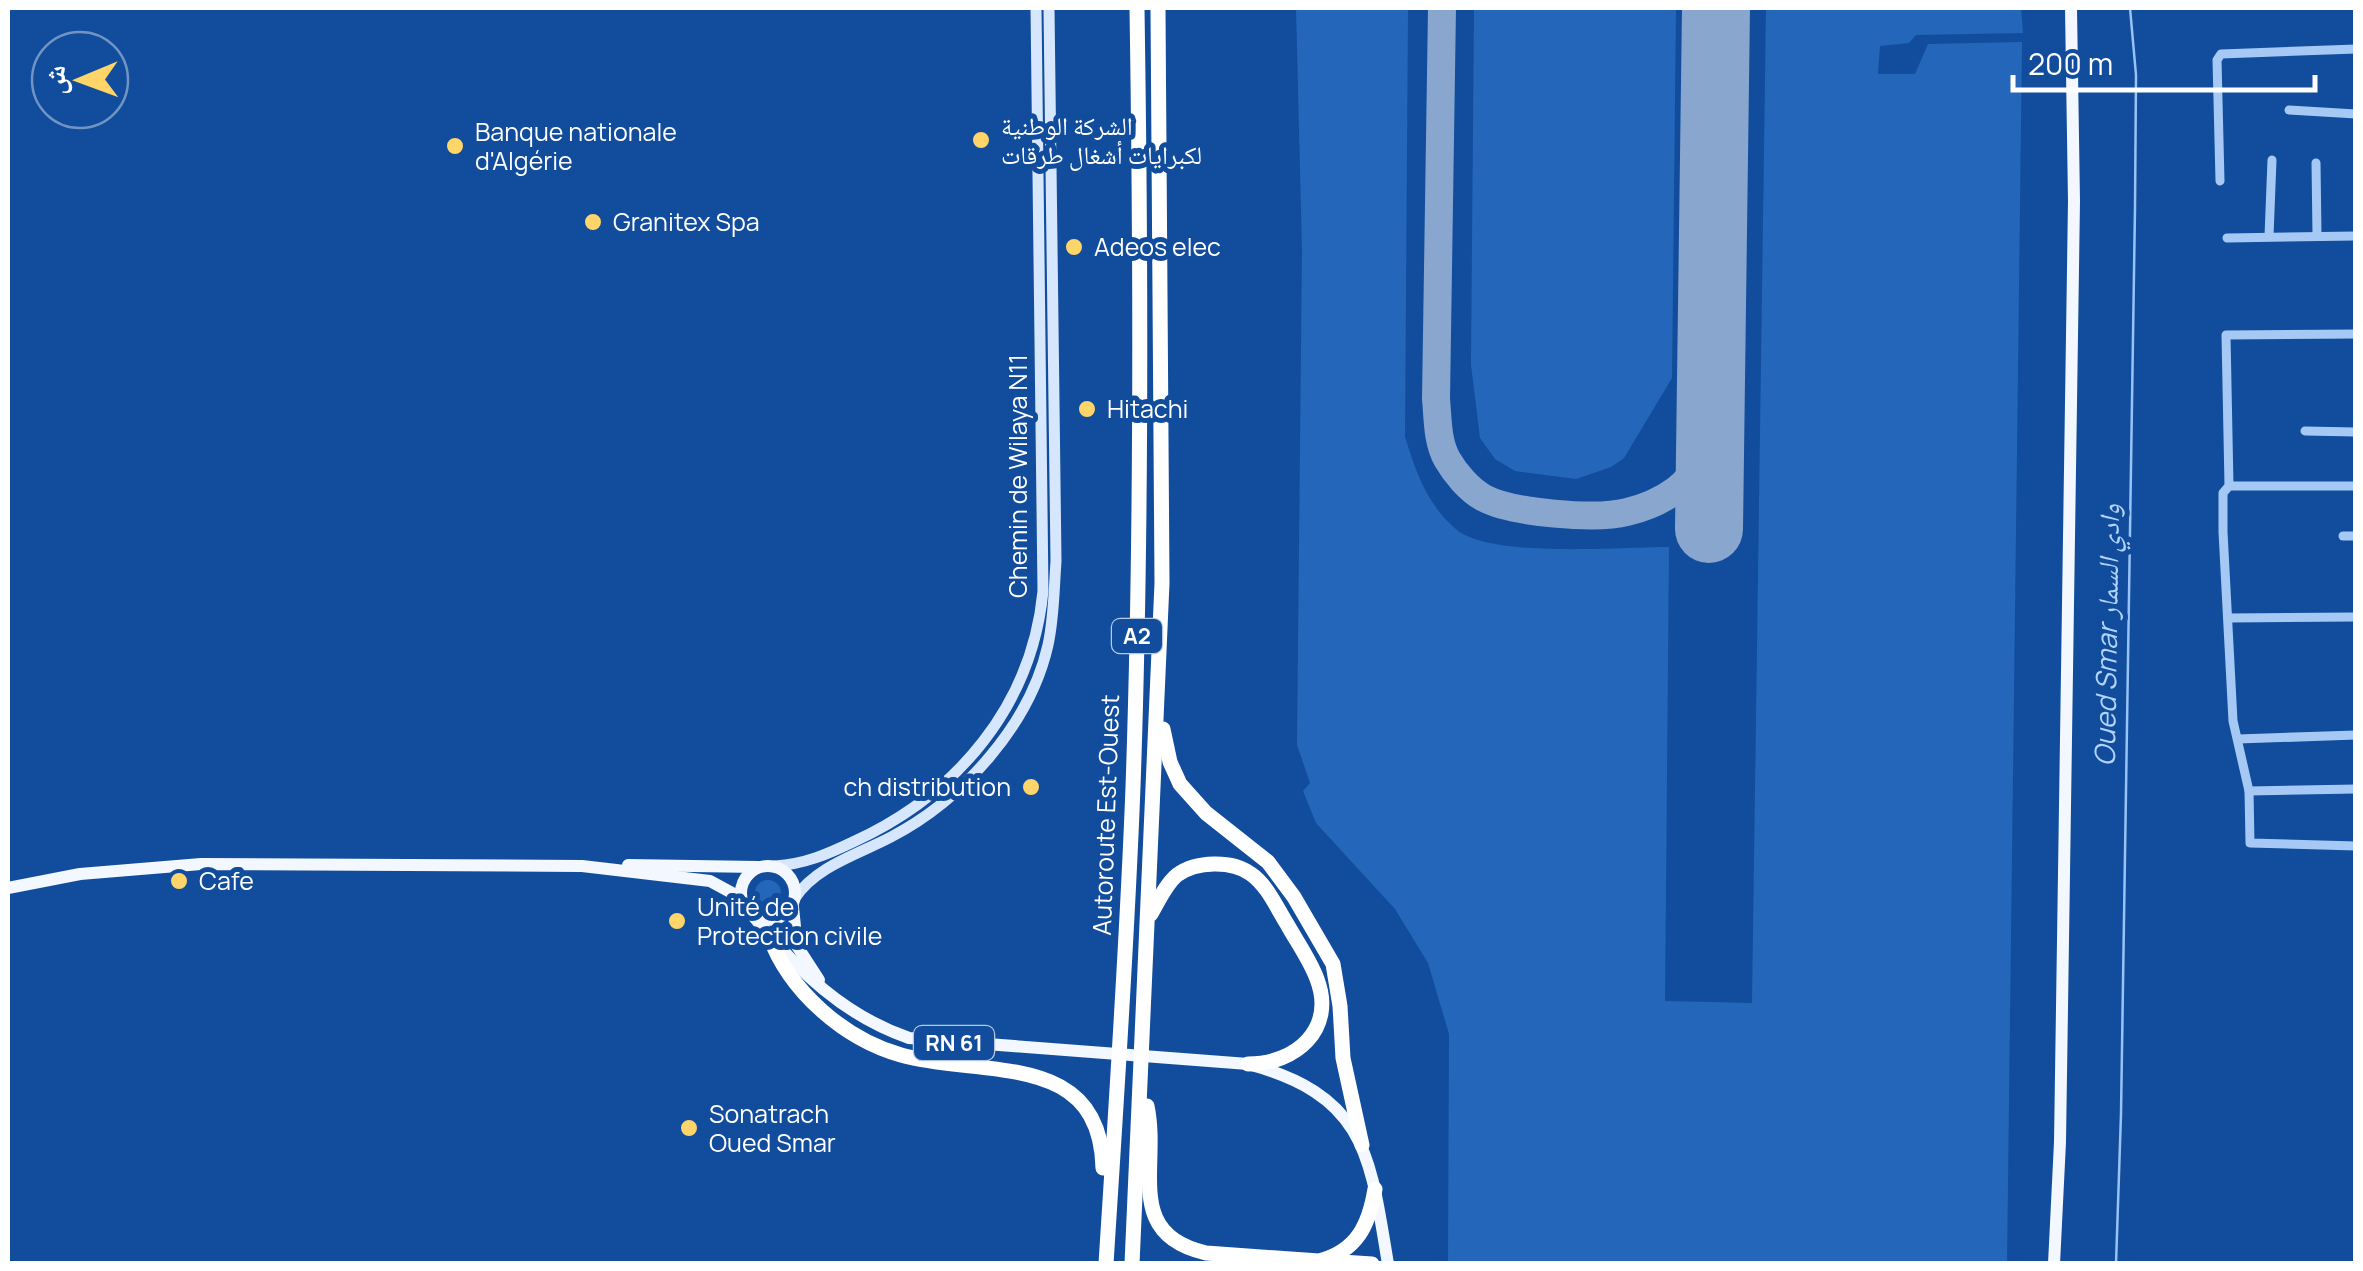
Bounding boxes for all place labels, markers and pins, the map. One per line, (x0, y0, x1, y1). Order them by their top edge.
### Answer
place label: الشركة الوطنية لكبرايات أشغال طرقات (1001, 108, 1202, 172)
place label: Banque nationale d'Algérie (475, 114, 677, 178)
marker: الشركة الوطنية لكبرايات أشغال طرقات (970, 129, 992, 151)
marker: Banque nationale d'Algérie (444, 135, 466, 157)
place label: Granitex Spa (613, 204, 760, 239)
marker: Granitex Spa (582, 211, 604, 233)
place label: Adeos elec (1094, 229, 1221, 264)
marker: Adeos elec (1063, 236, 1085, 258)
place label: Hitachi (1107, 391, 1188, 426)
marker: Hitachi (1076, 398, 1098, 420)
place label: ch distribution (844, 769, 1011, 804)
marker: ch distribution (1020, 776, 1042, 798)
place label: Cafe (199, 863, 254, 898)
marker: Cafe (168, 870, 190, 892)
place label: Unité de Protection civile (697, 889, 882, 953)
marker: Unité de Protection civile (666, 910, 688, 932)
place label: Sonatrach Oued Smar (709, 1096, 836, 1160)
marker: Sonatrach Oued Smar (678, 1117, 700, 1139)

